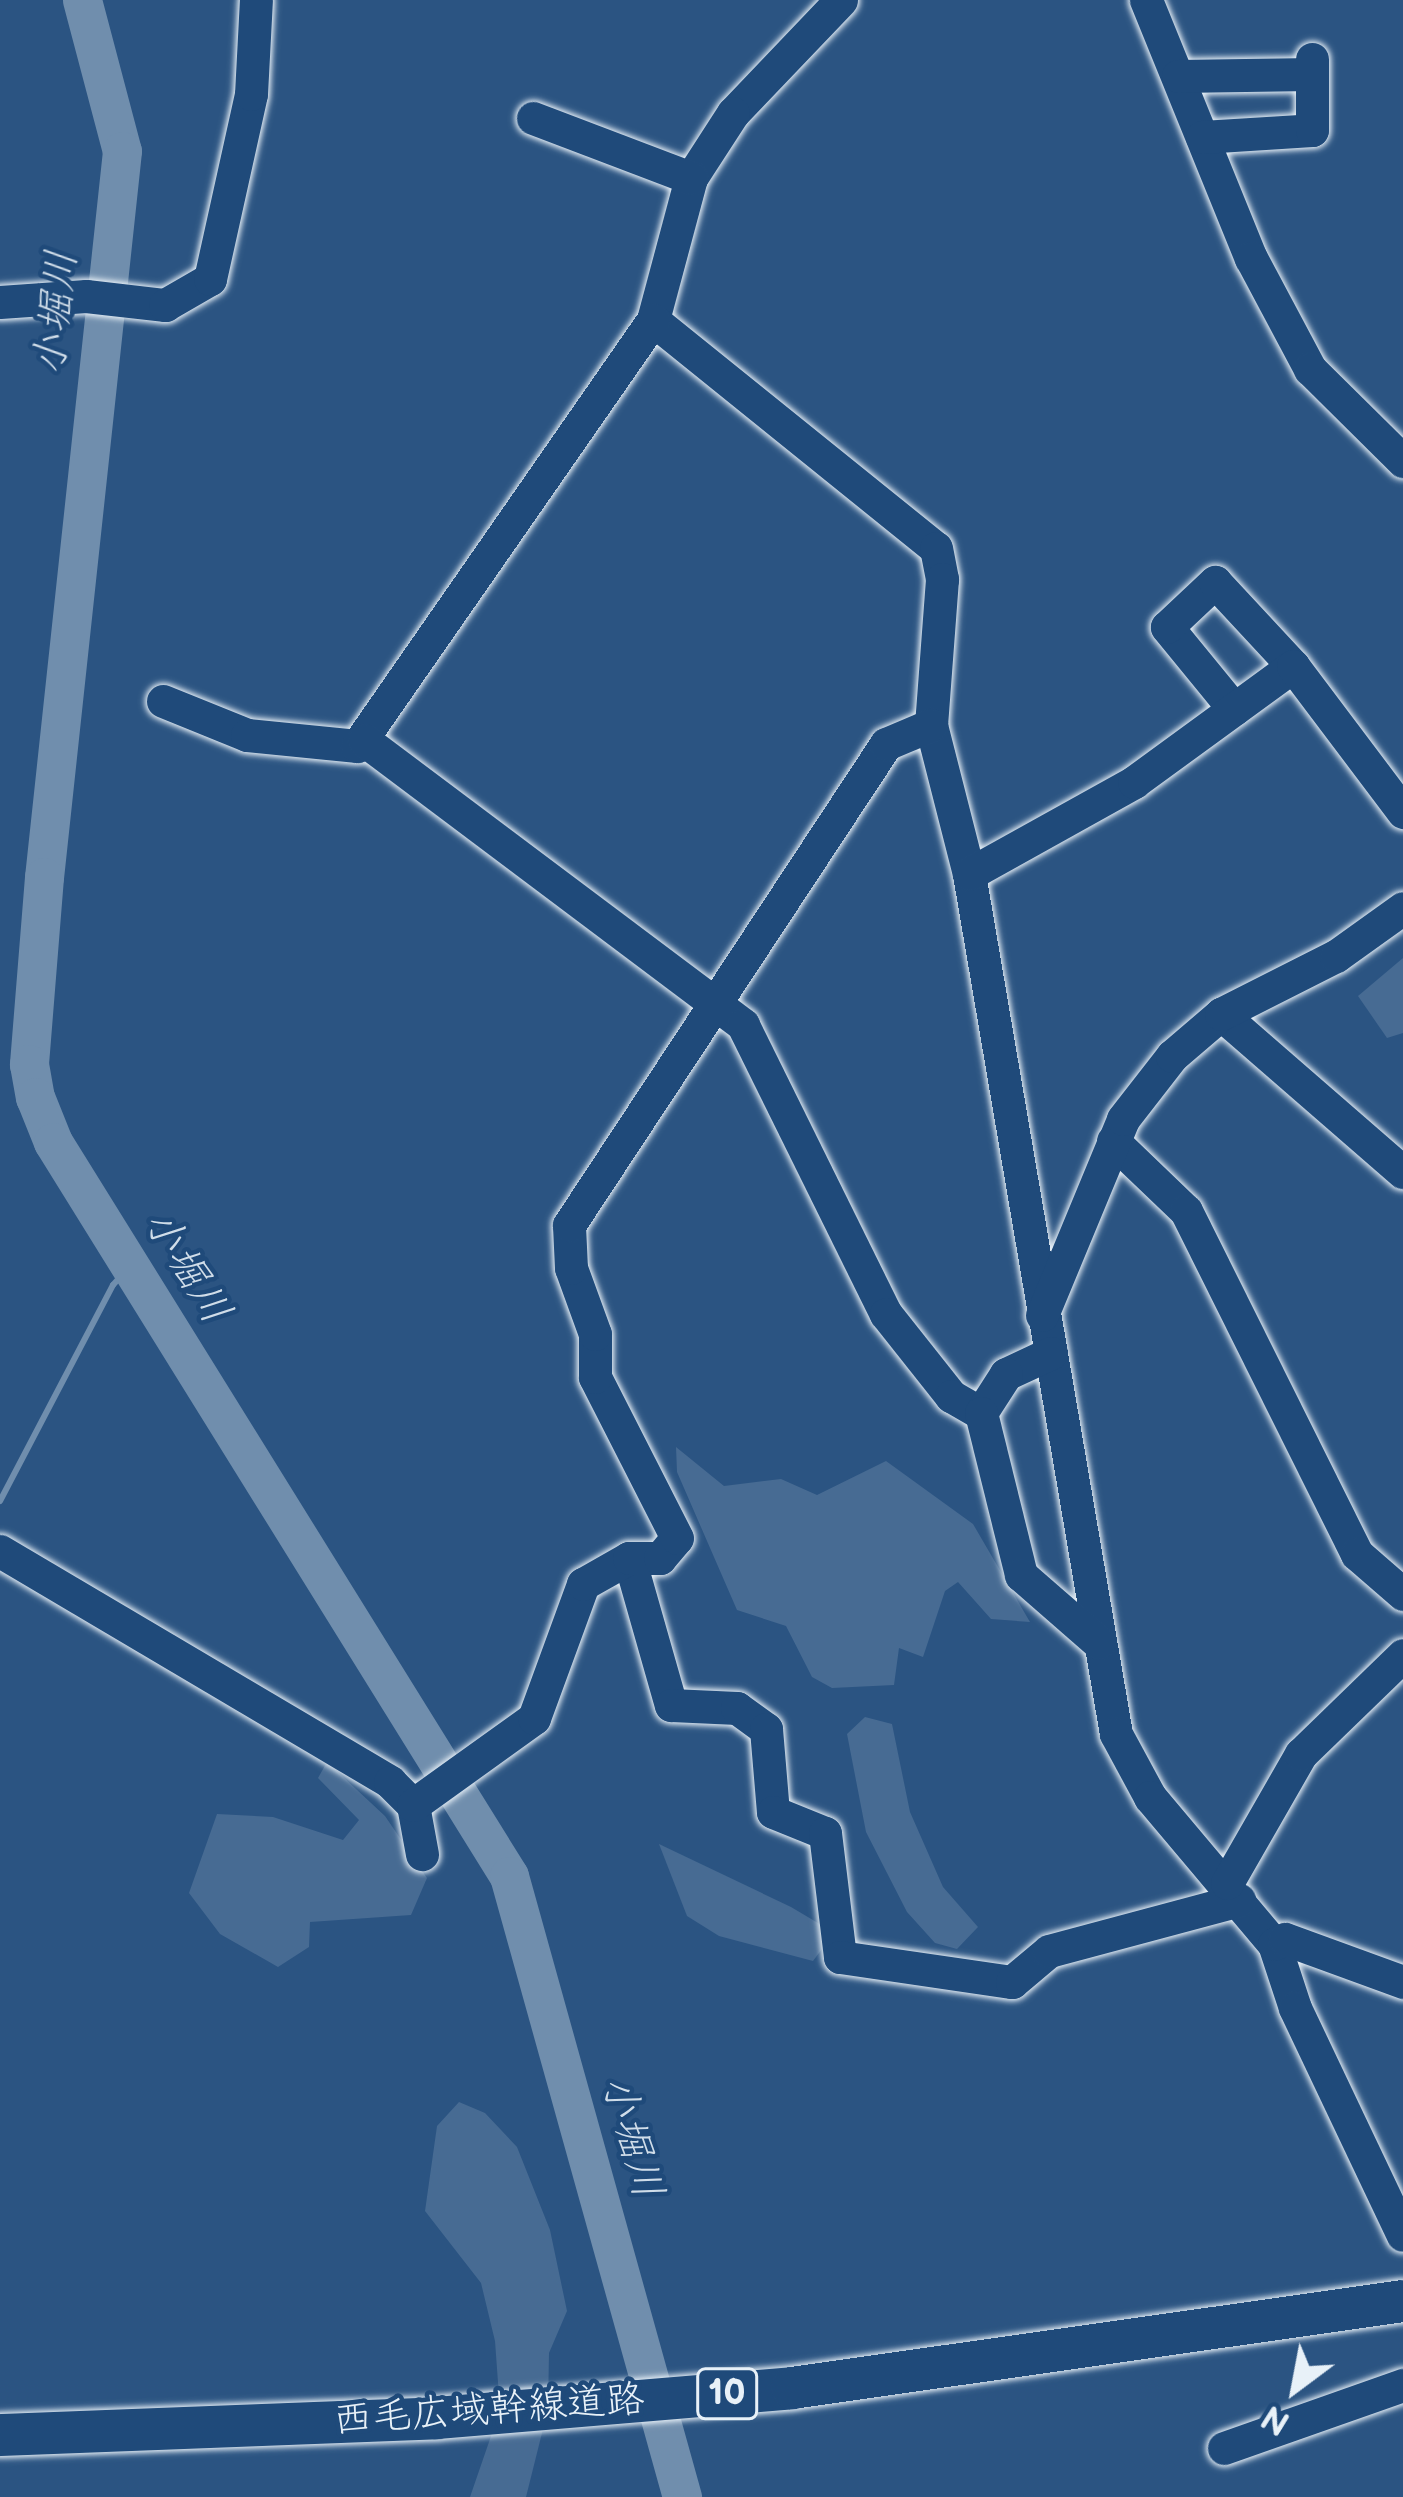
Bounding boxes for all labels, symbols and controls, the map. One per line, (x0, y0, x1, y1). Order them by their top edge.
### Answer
water label: 小堀川 (25, 248, 89, 378)
water label: 小堀川 (131, 1200, 241, 1334)
water label: 小堀川 (589, 2069, 673, 2205)
north arrow (1235, 2329, 1355, 2449)
road number: 10 (694, 2364, 760, 2424)
street label: 西毛広域幹線道路 (332, 2377, 646, 2445)
text: N (1255, 2396, 1297, 2443)

